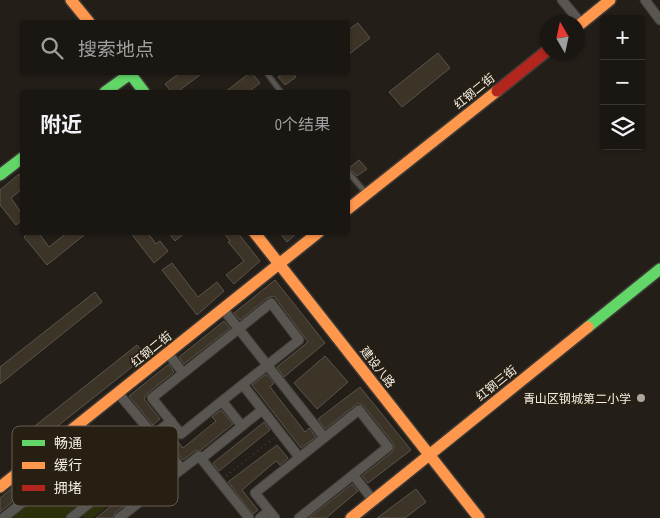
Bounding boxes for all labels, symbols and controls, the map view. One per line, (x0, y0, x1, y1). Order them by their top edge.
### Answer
north arrow (540, 15, 585, 60)
map controls (600, 15, 645, 150)
button: + (600, 15, 645, 60)
search box (20, 20, 350, 75)
icon: search (38, 34, 66, 62)
text: 搜索地点 (78, 37, 154, 61)
button: − (600, 60, 645, 105)
street label: 红钢二街 (451, 70, 497, 112)
button: layers (600, 105, 645, 150)
text: 附近 (40, 111, 82, 138)
text: 0个结果 (275, 114, 330, 134)
street label: 红钢二街 (128, 328, 174, 370)
street label: 建设八路 (357, 343, 399, 391)
street label: 红钢三街 (473, 362, 519, 404)
place label: 青山区钢城第二小学 (523, 391, 631, 406)
marker: 青山区钢城第二小学 (635, 392, 647, 404)
legend (12, 426, 178, 506)
text: 畅通 (54, 434, 82, 452)
text: 缓行 (54, 456, 82, 474)
text: 拥堵 (54, 479, 82, 497)

